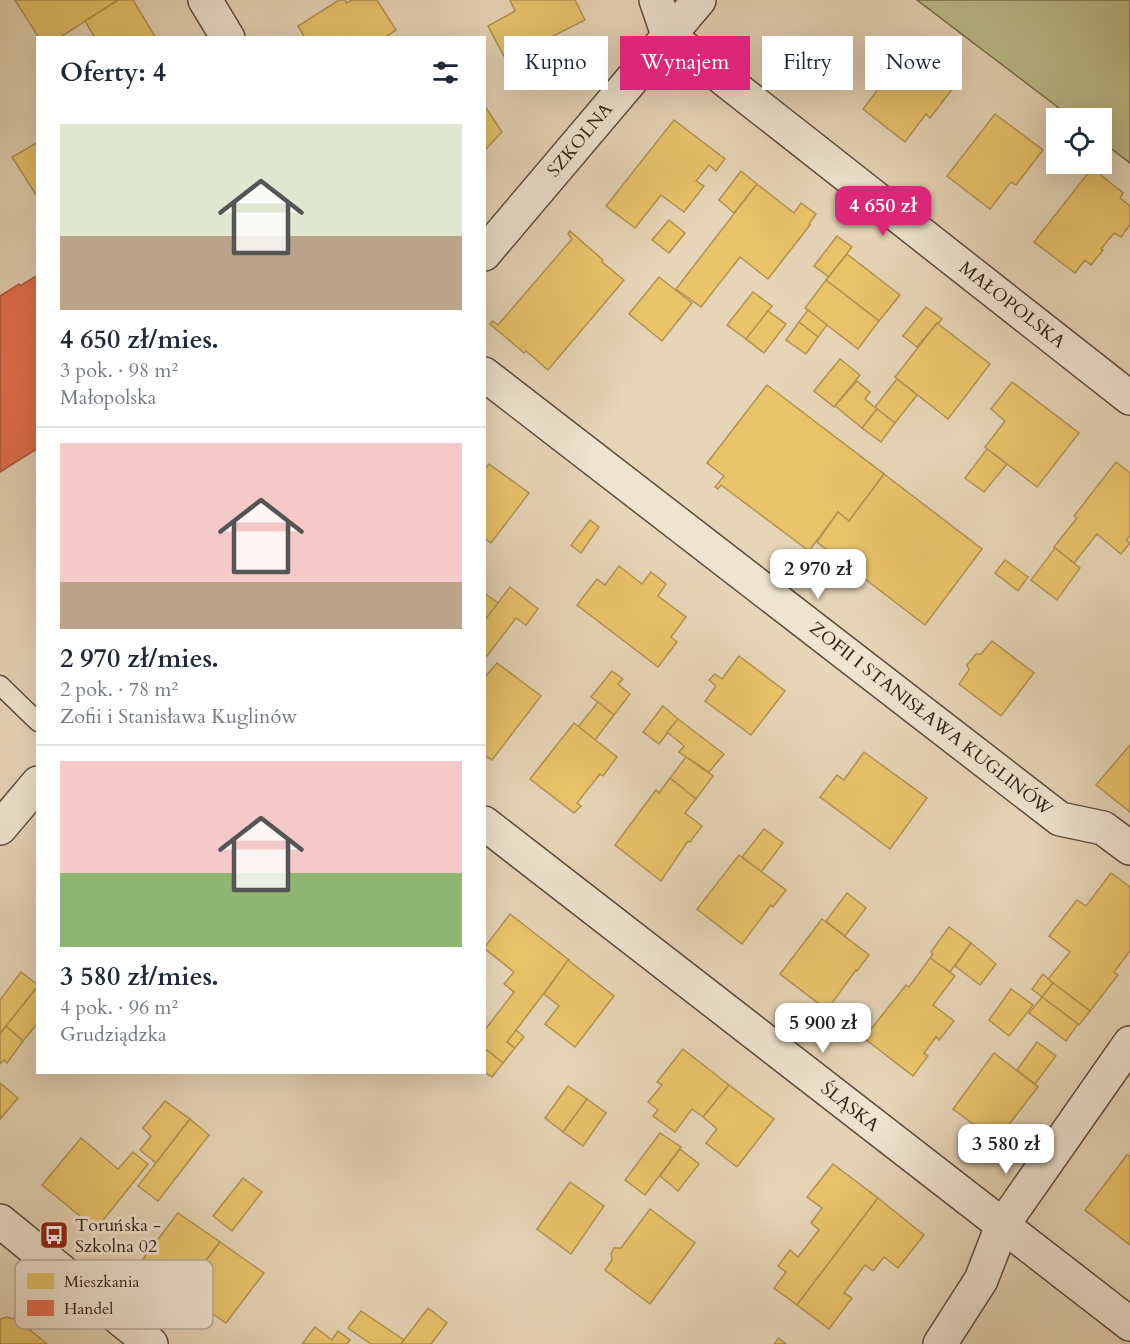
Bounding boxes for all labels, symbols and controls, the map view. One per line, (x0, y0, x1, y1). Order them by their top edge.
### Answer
chip: Kupno (504, 36, 608, 90)
chip: Wynajem (620, 36, 750, 90)
chip: Filtry (762, 36, 853, 90)
chip: Nowe (865, 36, 962, 90)
text: Oferty: 4 (60, 55, 166, 90)
icon: filters (429, 56, 462, 89)
street label: SZKOLNA (542, 97, 619, 182)
map controls (1046, 108, 1112, 174)
button: locate (1046, 108, 1112, 174)
icon: home (207, 163, 315, 271)
pin: 4 650 zł (821, 186, 945, 237)
text: 4 650 zł (849, 192, 917, 219)
street label: MAŁOPOLSKA (954, 256, 1070, 355)
text: 4 650 zł/mies. (60, 322, 219, 357)
text: 3 pok. · 98 m² (60, 357, 178, 384)
text: Małopolska (60, 384, 156, 411)
icon: home (207, 482, 315, 590)
pin: 2 970 zł (756, 549, 880, 600)
text: 2 970 zł (784, 555, 852, 582)
street label: ZOFII I STANISŁAWA KUGLINÓW (804, 616, 1058, 822)
text: 2 970 zł/mies. (60, 641, 219, 676)
text: 2 pok. · 78 m² (60, 676, 178, 703)
text: Zofii i Stanisława Kuglinów (60, 703, 297, 730)
icon: home (207, 800, 315, 908)
text: 3 580 zł/mies. (60, 959, 219, 994)
text: 4 pok. · 96 m² (60, 994, 178, 1021)
pin: 5 900 zł (761, 1003, 885, 1054)
text: 5 900 zł (789, 1009, 857, 1036)
text: Grudziądzka (60, 1021, 167, 1048)
street label: ŚLĄSKA (816, 1076, 885, 1138)
pin: 3 580 zł (944, 1124, 1068, 1175)
text: 3 580 zł (972, 1130, 1040, 1157)
place label: Toruńska - Szkolna 02 (75, 1213, 161, 1259)
bus stop icon: Toruńska - Szkolna 02 (38, 1219, 70, 1251)
legend (15, 1260, 213, 1329)
text: Mieszkania (64, 1271, 139, 1293)
text: Handel (64, 1298, 113, 1320)

